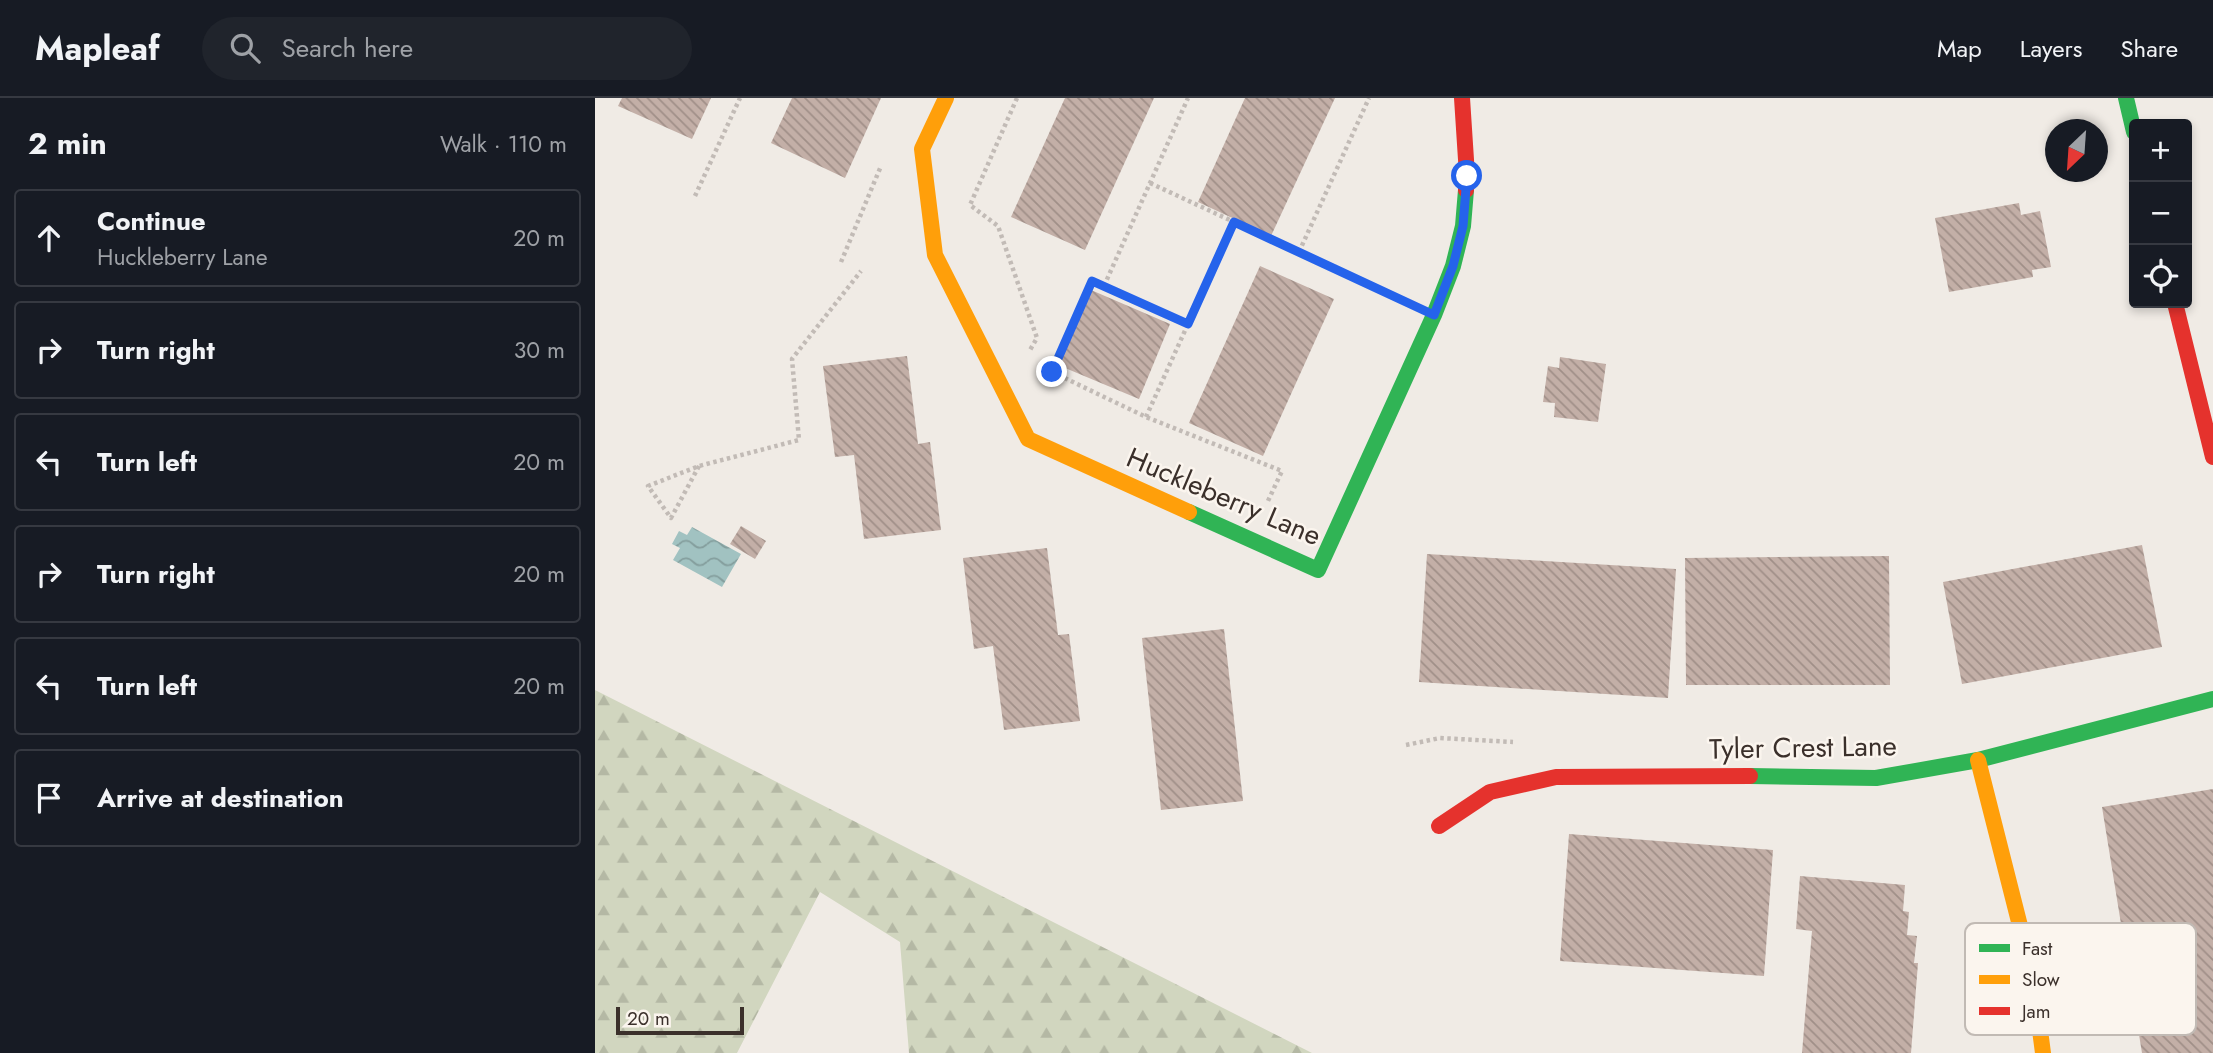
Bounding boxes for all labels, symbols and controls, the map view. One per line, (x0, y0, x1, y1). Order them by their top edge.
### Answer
search box (202, 17, 692, 80)
text: Mapleaf (35, 25, 160, 72)
icon: search (226, 29, 264, 67)
text: Search here (282, 29, 413, 67)
text: Map (1937, 31, 1982, 66)
text: Layers (2020, 31, 2082, 66)
text: Share (2120, 31, 2178, 66)
north arrow (2045, 119, 2108, 182)
map controls (2129, 119, 2192, 308)
button: + (2129, 119, 2192, 182)
text: 2 min (28, 122, 107, 165)
text: Walk · 110 m (440, 127, 567, 161)
route start (1451, 160, 1482, 191)
button: − (2129, 182, 2192, 245)
text: Continue (97, 202, 206, 240)
icon: ahead (30, 219, 68, 257)
text: 20 m (513, 221, 565, 255)
text: Huckleberry Lane (97, 240, 268, 274)
button: locate (2129, 245, 2192, 308)
icon: right (30, 331, 68, 369)
text: Turn right (97, 331, 215, 369)
text: 30 m (514, 333, 565, 367)
route end (1036, 356, 1067, 387)
street label: Huckleberry Lane (1120, 437, 1327, 556)
icon: left (30, 443, 68, 481)
text: Turn left (97, 443, 197, 481)
text: 20 m (513, 445, 565, 479)
icon: right (30, 555, 68, 593)
text: Turn right (97, 555, 215, 593)
text: 20 m (513, 557, 565, 591)
icon: left (30, 667, 68, 705)
text: Turn left (97, 667, 197, 705)
text: 20 m (513, 669, 565, 703)
street label: Tyler Crest Lane (1709, 725, 1897, 770)
icon: arrive (30, 779, 68, 817)
text: Arrive at destination (97, 779, 344, 817)
legend (1965, 923, 2196, 1035)
text: Fast (2022, 935, 2053, 962)
text: Slow (2022, 966, 2060, 993)
text: Jam (2019, 998, 2051, 1025)
scale bar (616, 1004, 744, 1036)
text: 20 m (627, 1005, 670, 1032)

